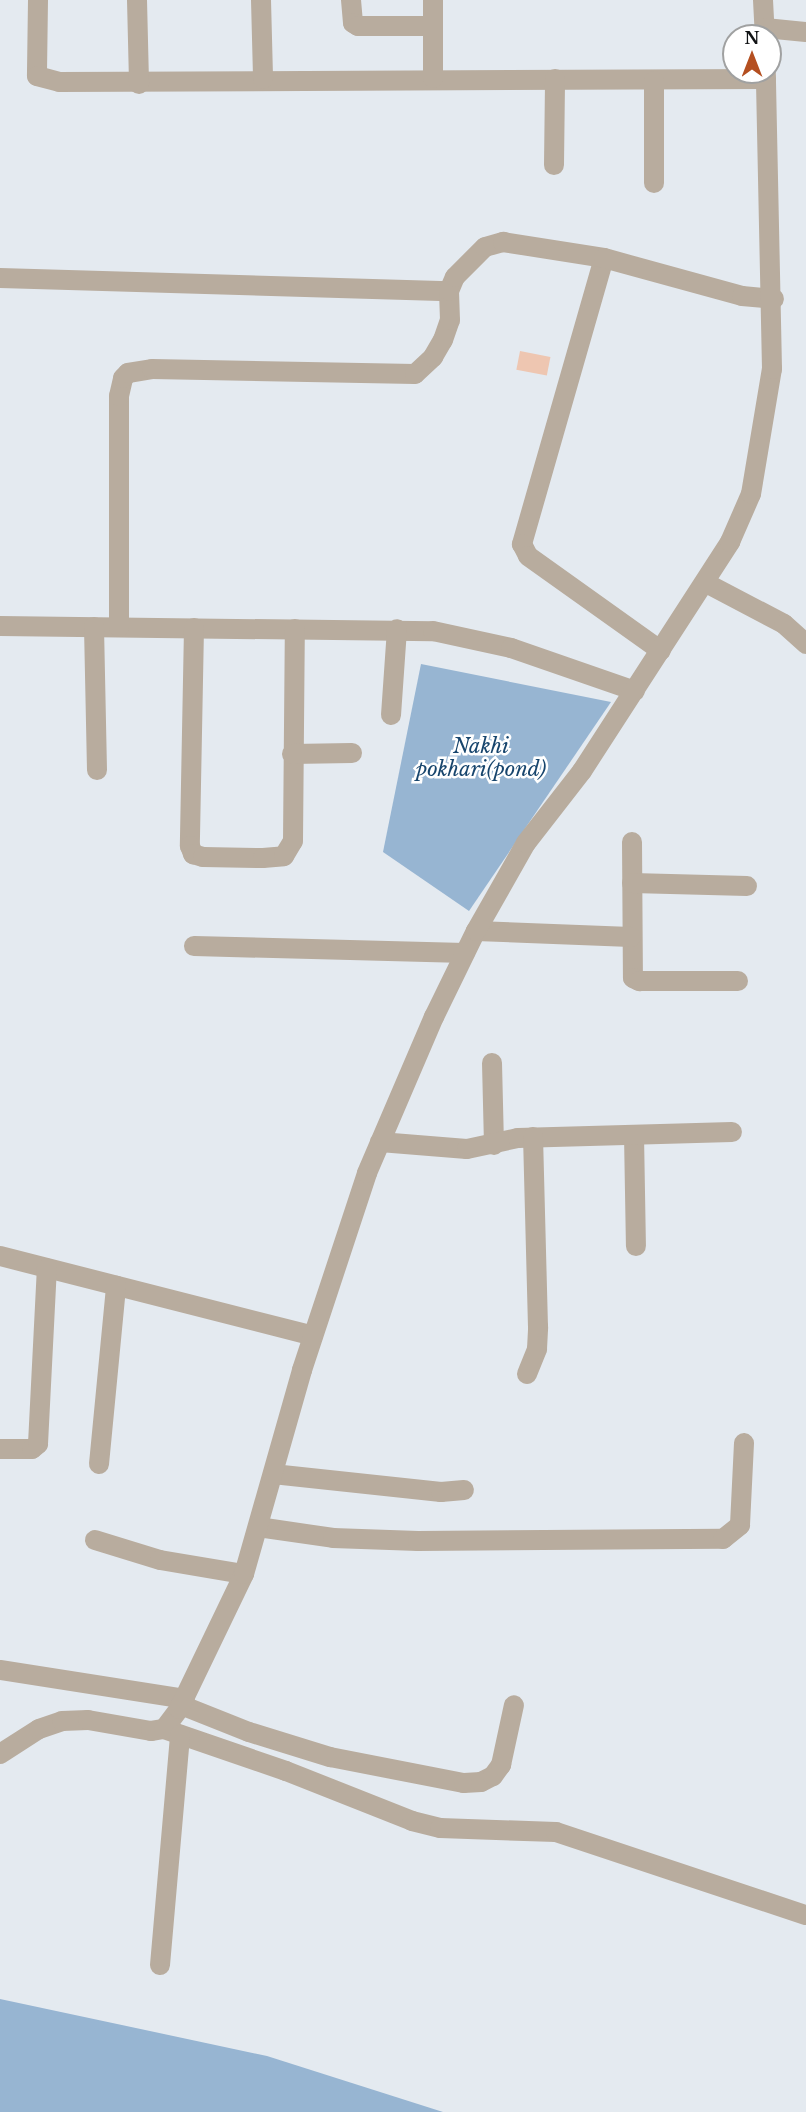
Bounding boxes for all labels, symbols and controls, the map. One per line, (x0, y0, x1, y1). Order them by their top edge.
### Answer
north arrow (722, 24, 782, 84)
text: N (744, 28, 760, 48)
water label: Nakhi pokhari(pond) (416, 734, 546, 781)

